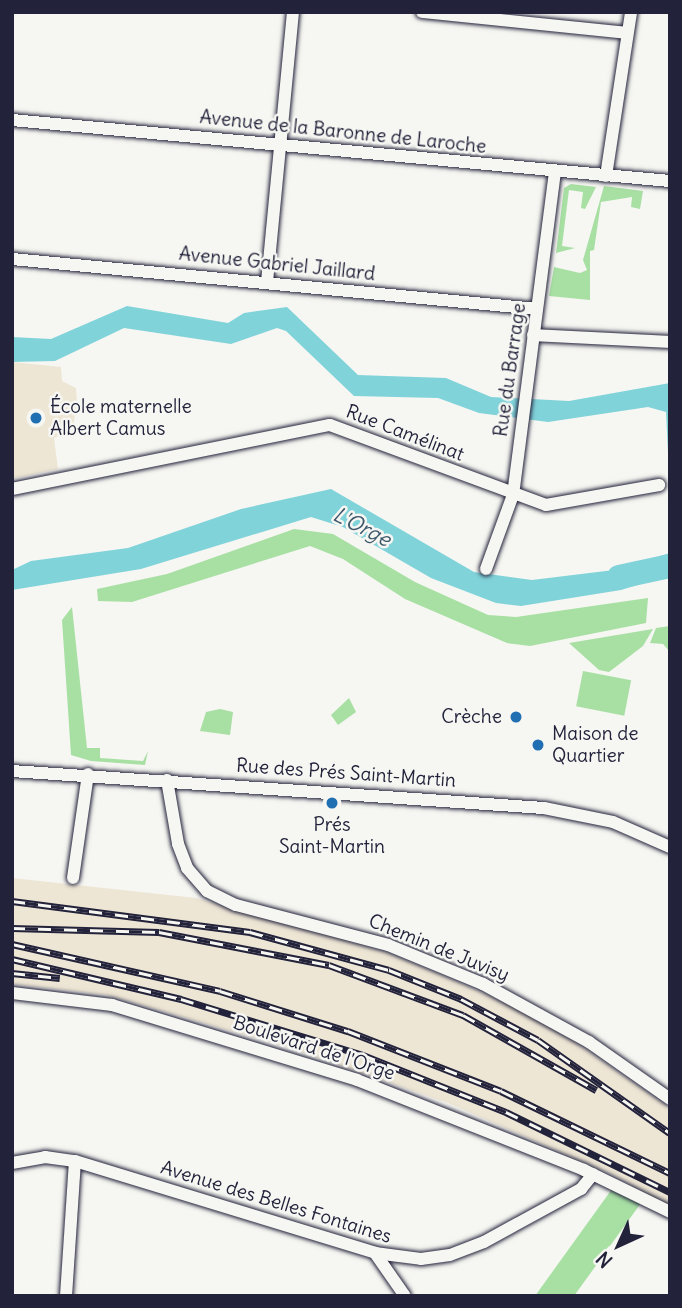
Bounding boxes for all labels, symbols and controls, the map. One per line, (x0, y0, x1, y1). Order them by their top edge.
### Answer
street label: Avenue de la Baronne de Laroche (199, 106, 487, 158)
street label: Avenue Gabriel Jaillard (178, 242, 376, 286)
street label: Rue du Barrage (489, 302, 531, 438)
place label: École maternelle Albert Camus (50, 396, 192, 440)
street label: Rue Camélinat (343, 400, 467, 466)
marker: École maternelle Albert Camus (28, 410, 44, 426)
water label: L'Orge (329, 502, 395, 552)
place label: Crèche (441, 706, 502, 728)
marker: Crèche (508, 709, 524, 725)
place label: Maison de Quartier (552, 723, 639, 767)
marker: Maison de Quartier (530, 737, 546, 753)
street label: Rue des Prés Saint-Martin (235, 754, 457, 792)
marker: Prés Saint-Martin (324, 795, 340, 811)
place label: Prés Saint-Martin (279, 814, 385, 858)
street label: Chemin de Juvisy (365, 909, 513, 987)
street label: Boulevard de l'Orge (230, 1011, 398, 1085)
street label: Avenue des Belles Fontaines (158, 1156, 394, 1248)
north arrow (584, 1210, 654, 1280)
text: N (591, 1247, 617, 1273)

